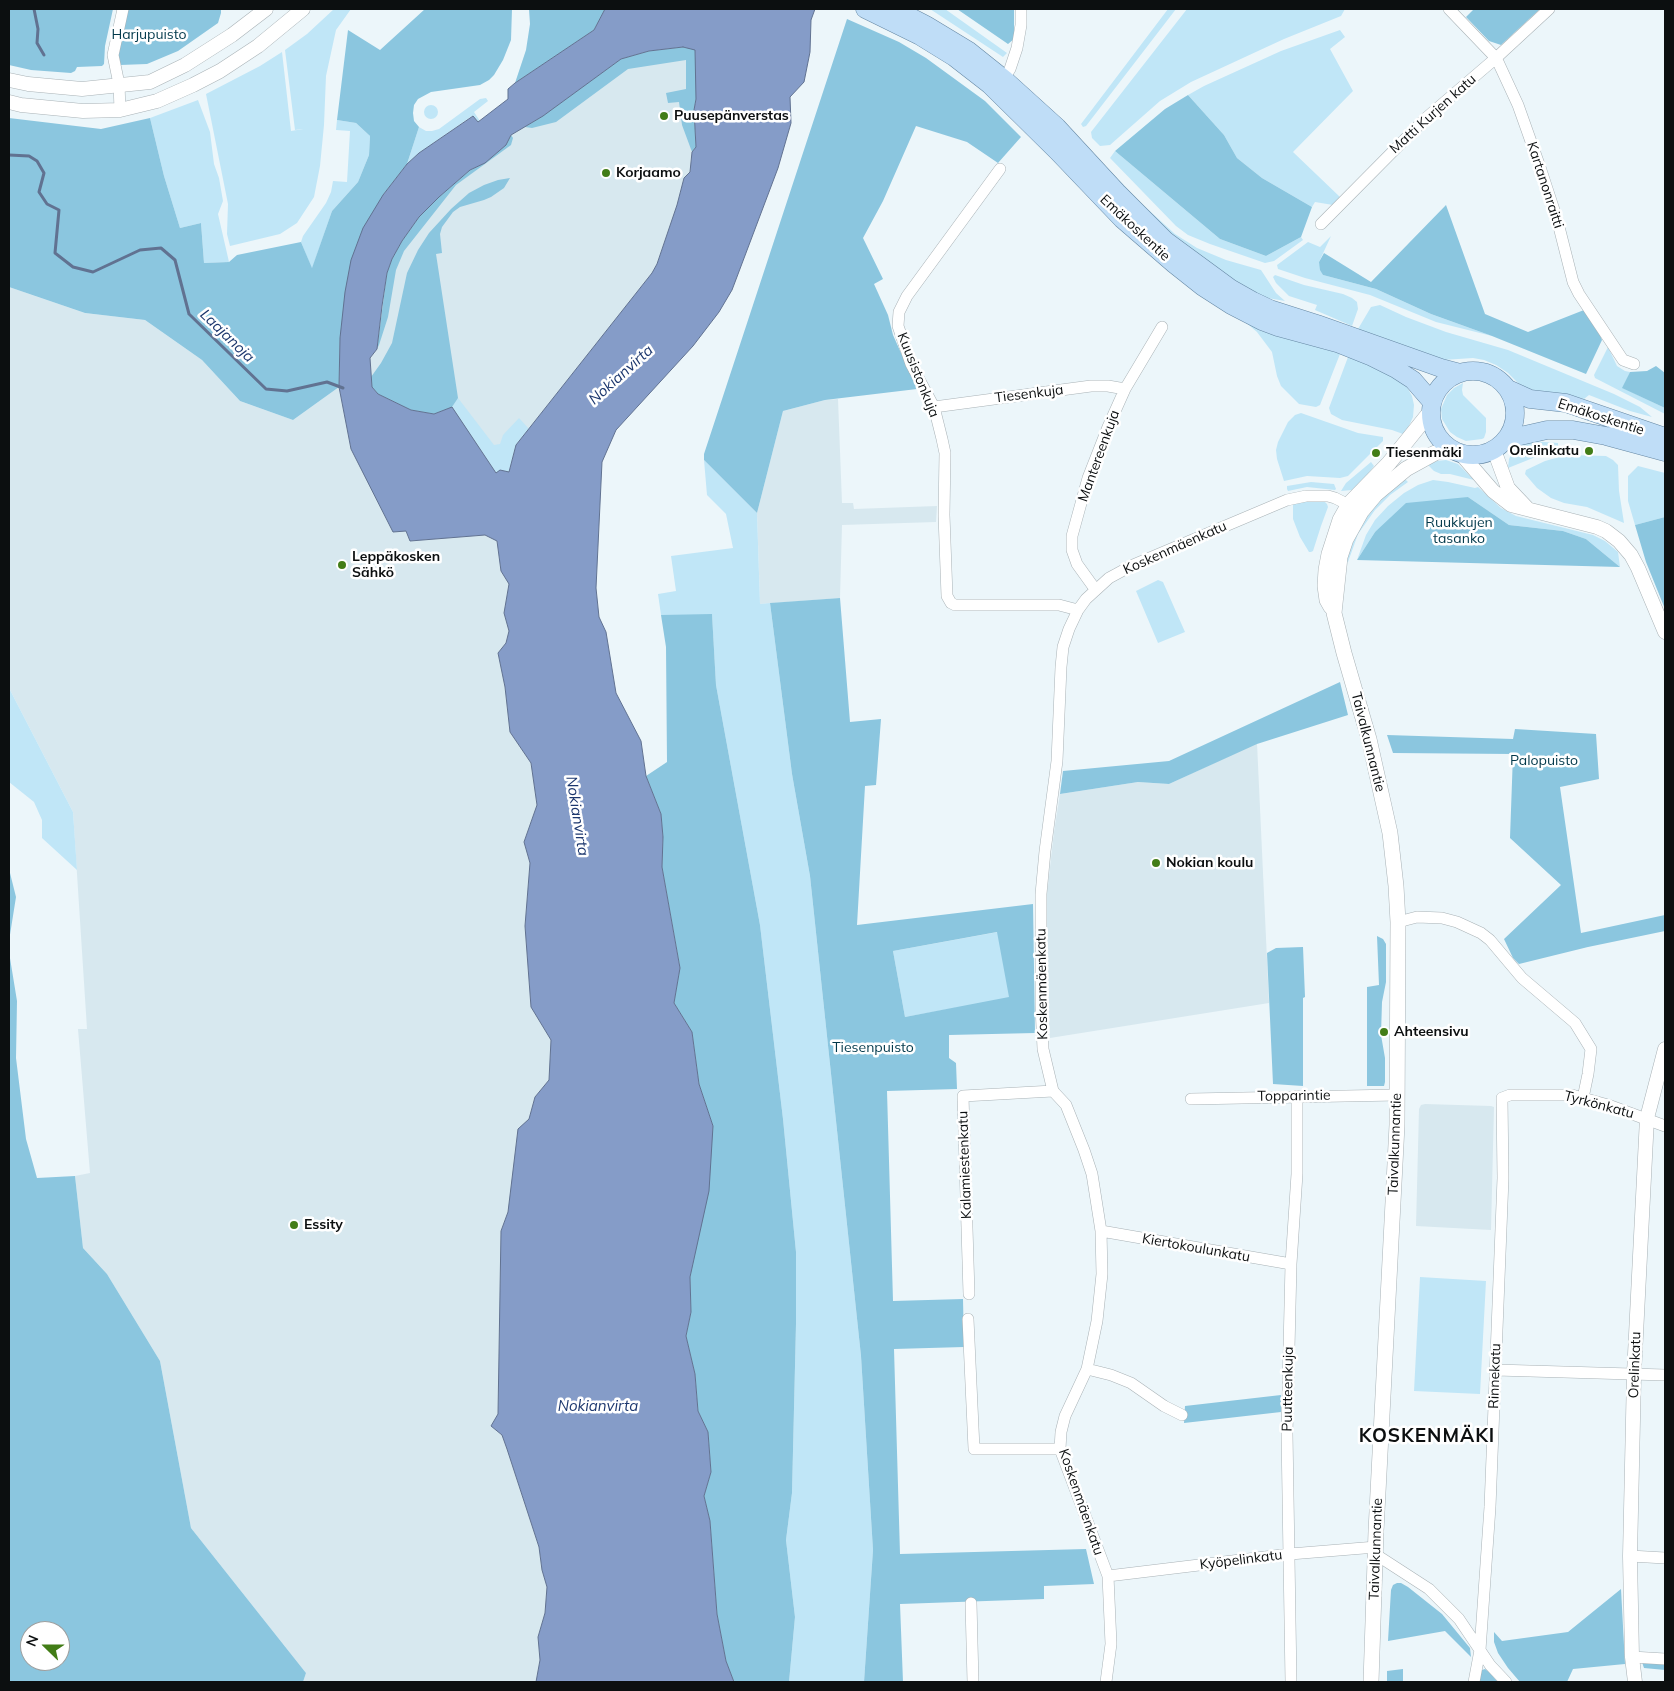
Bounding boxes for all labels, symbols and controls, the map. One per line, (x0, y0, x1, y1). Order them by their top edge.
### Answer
park label: Harjupuisto (111, 27, 187, 43)
street label: Matti Kurjen katu (1386, 71, 1480, 157)
place label: Puusepänverstas (674, 108, 789, 124)
marker: Puusepänverstas (658, 110, 670, 122)
street label: Kartanonraitti (1523, 140, 1567, 230)
place label: Korjaamo (616, 165, 681, 181)
marker: Korjaamo (600, 167, 612, 179)
street label: Emäkoskentie (1097, 191, 1173, 265)
water label: Laajanoja (196, 306, 258, 366)
street label: Kuusistonkuja (893, 330, 943, 420)
water label: Nokianvirta (585, 341, 657, 409)
street label: Tiesenkuja (994, 381, 1064, 407)
street label: Emäkoskentie (1556, 395, 1646, 439)
street label: Mantereenkuja (1075, 408, 1123, 504)
place label: Orelinkatu (1509, 443, 1579, 459)
place label: Tiesenmäki (1386, 445, 1462, 461)
marker: Orelinkatu (1583, 445, 1595, 457)
marker: Tiesenmäki (1370, 447, 1382, 459)
park label: Ruukkujen tasanko (1425, 515, 1493, 548)
street label: Koskenmäenkatu (1121, 518, 1229, 578)
place label: Leppäkosken Sähkö (352, 549, 440, 582)
marker: Leppäkosken Sähkö (336, 559, 348, 571)
street label: Taivalkunnantie (1347, 690, 1389, 794)
park label: Palopuisto (1510, 753, 1578, 769)
water label: Nokianvirta (562, 775, 592, 857)
place label: Nokian koulu (1166, 855, 1253, 871)
marker: Nokian koulu (1150, 857, 1162, 869)
street label: Koskenmäenkatu (1033, 928, 1051, 1040)
place label: Ahteensivu (1394, 1024, 1469, 1040)
marker: Ahteensivu (1378, 1026, 1390, 1038)
park label: Tiesenpuisto (832, 1040, 914, 1056)
street label: Topparintie (1257, 1087, 1331, 1105)
street label: Tyrkönkatu (1562, 1088, 1636, 1122)
street label: Taivalkunnantie (1385, 1093, 1405, 1195)
street label: Kalamiestenkatu (955, 1111, 975, 1219)
place label: Essity (304, 1217, 343, 1233)
marker: Essity (288, 1219, 300, 1231)
street label: Kiertokoulunkatu (1141, 1230, 1251, 1266)
street label: Orelinkatu (1625, 1331, 1645, 1399)
street label: Rinnekatu (1485, 1343, 1505, 1409)
street label: Puutteenkuja (1279, 1346, 1297, 1432)
water label: Nokianvirta (558, 1397, 638, 1415)
district label: KOSKENMÄKI (1358, 1425, 1496, 1447)
street label: Koskenmäenkatu (1055, 1447, 1107, 1557)
street label: Taivalkunnantie (1366, 1498, 1386, 1600)
street label: Kyöpelinkatu (1199, 1547, 1283, 1573)
north arrow (20, 1621, 70, 1671)
text: N (22, 1632, 42, 1649)

